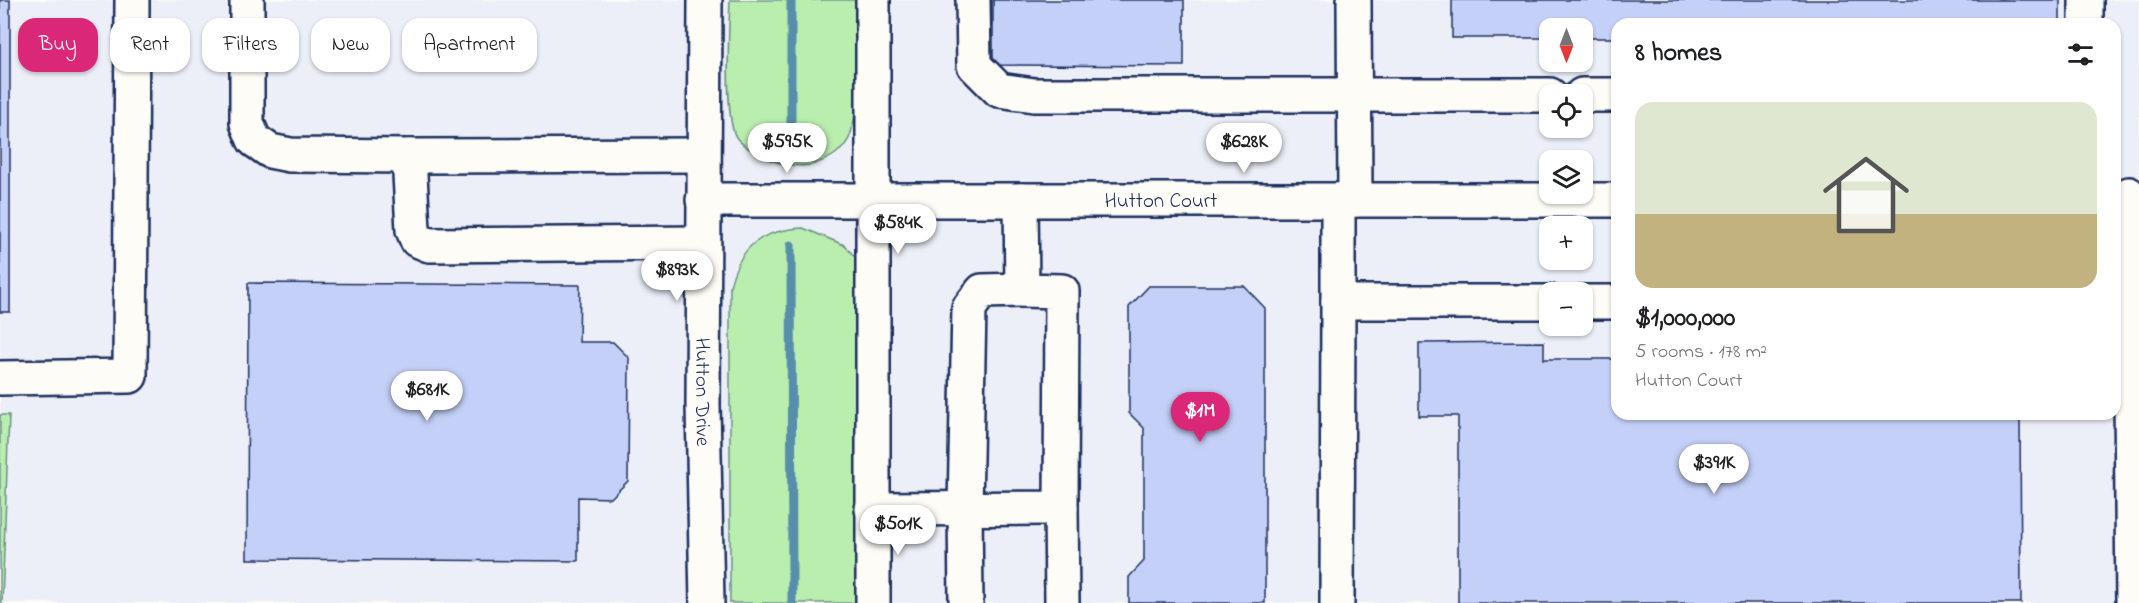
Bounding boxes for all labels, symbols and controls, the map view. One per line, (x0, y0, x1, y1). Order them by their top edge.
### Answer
chip: Buy (18, 18, 98, 72)
chip: Rent (110, 18, 190, 72)
chip: Filters (202, 18, 299, 72)
chip: New (311, 18, 390, 72)
chip: Apartment (402, 18, 537, 72)
north arrow (1539, 18, 1593, 72)
map controls (1539, 18, 1593, 336)
text: 8 homes (1635, 35, 1722, 73)
icon: filters (2064, 38, 2097, 71)
button: locate (1539, 84, 1593, 138)
pin: $595K (745, 123, 829, 174)
pin: $628K (1202, 123, 1286, 174)
text: $595K (762, 128, 812, 157)
text: $628K (1220, 128, 1268, 157)
icon: home (1812, 141, 1920, 249)
button: layers (1539, 150, 1593, 204)
street label: Hutton Court (1105, 187, 1217, 217)
pin: $584K (856, 204, 940, 255)
text: $584K (874, 209, 922, 238)
button: + (1539, 216, 1593, 270)
pin: $893K (635, 251, 719, 302)
text: $893K (655, 256, 699, 285)
button: − (1539, 282, 1593, 336)
text: $1,000,000 (1635, 300, 1735, 338)
street label: Hutton Drive (686, 338, 717, 447)
text: 5 rooms · 178 m² (1635, 338, 1767, 367)
text: Hutton Court (1635, 367, 1742, 396)
pin: $681K (385, 371, 469, 422)
text: $681K (405, 376, 449, 405)
pin: $1M (1171, 392, 1229, 443)
text: $1M (1185, 397, 1215, 426)
pin: $391K (1672, 444, 1756, 495)
text: $391K (1693, 449, 1735, 478)
pin: $501K (856, 505, 940, 556)
text: $501K (874, 510, 922, 539)

